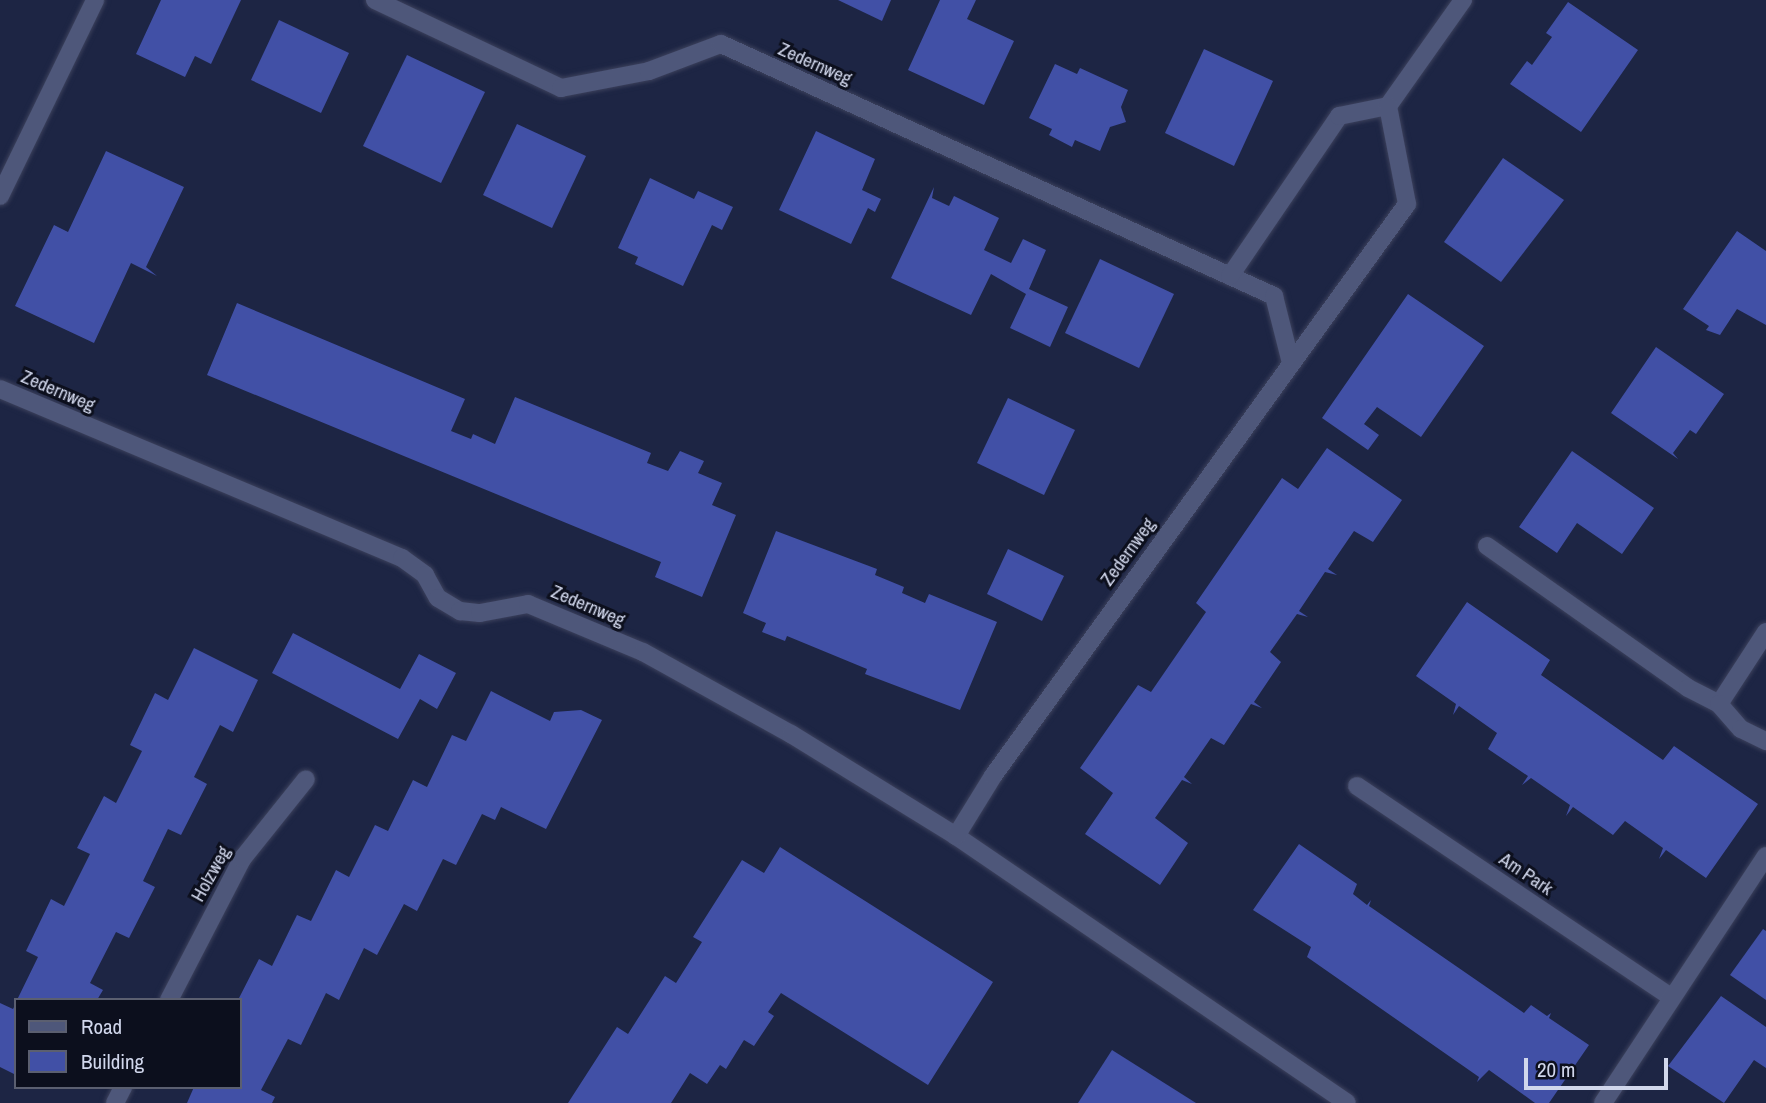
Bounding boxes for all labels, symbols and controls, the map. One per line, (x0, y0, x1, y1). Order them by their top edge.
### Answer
street label: Zedernweg (775, 38, 855, 90)
street label: Zedernweg (18, 365, 98, 417)
street label: Zedernweg (1096, 514, 1160, 590)
street label: Zedernweg (548, 580, 628, 632)
street label: Holzweg (187, 842, 235, 906)
street label: Am Park (1495, 848, 1557, 900)
legend (14, 998, 242, 1089)
text: Road (81, 1012, 122, 1041)
scale bar (1528, 1044, 1672, 1088)
text: Building (81, 1047, 144, 1076)
text: 20 m (1537, 1055, 1575, 1084)

